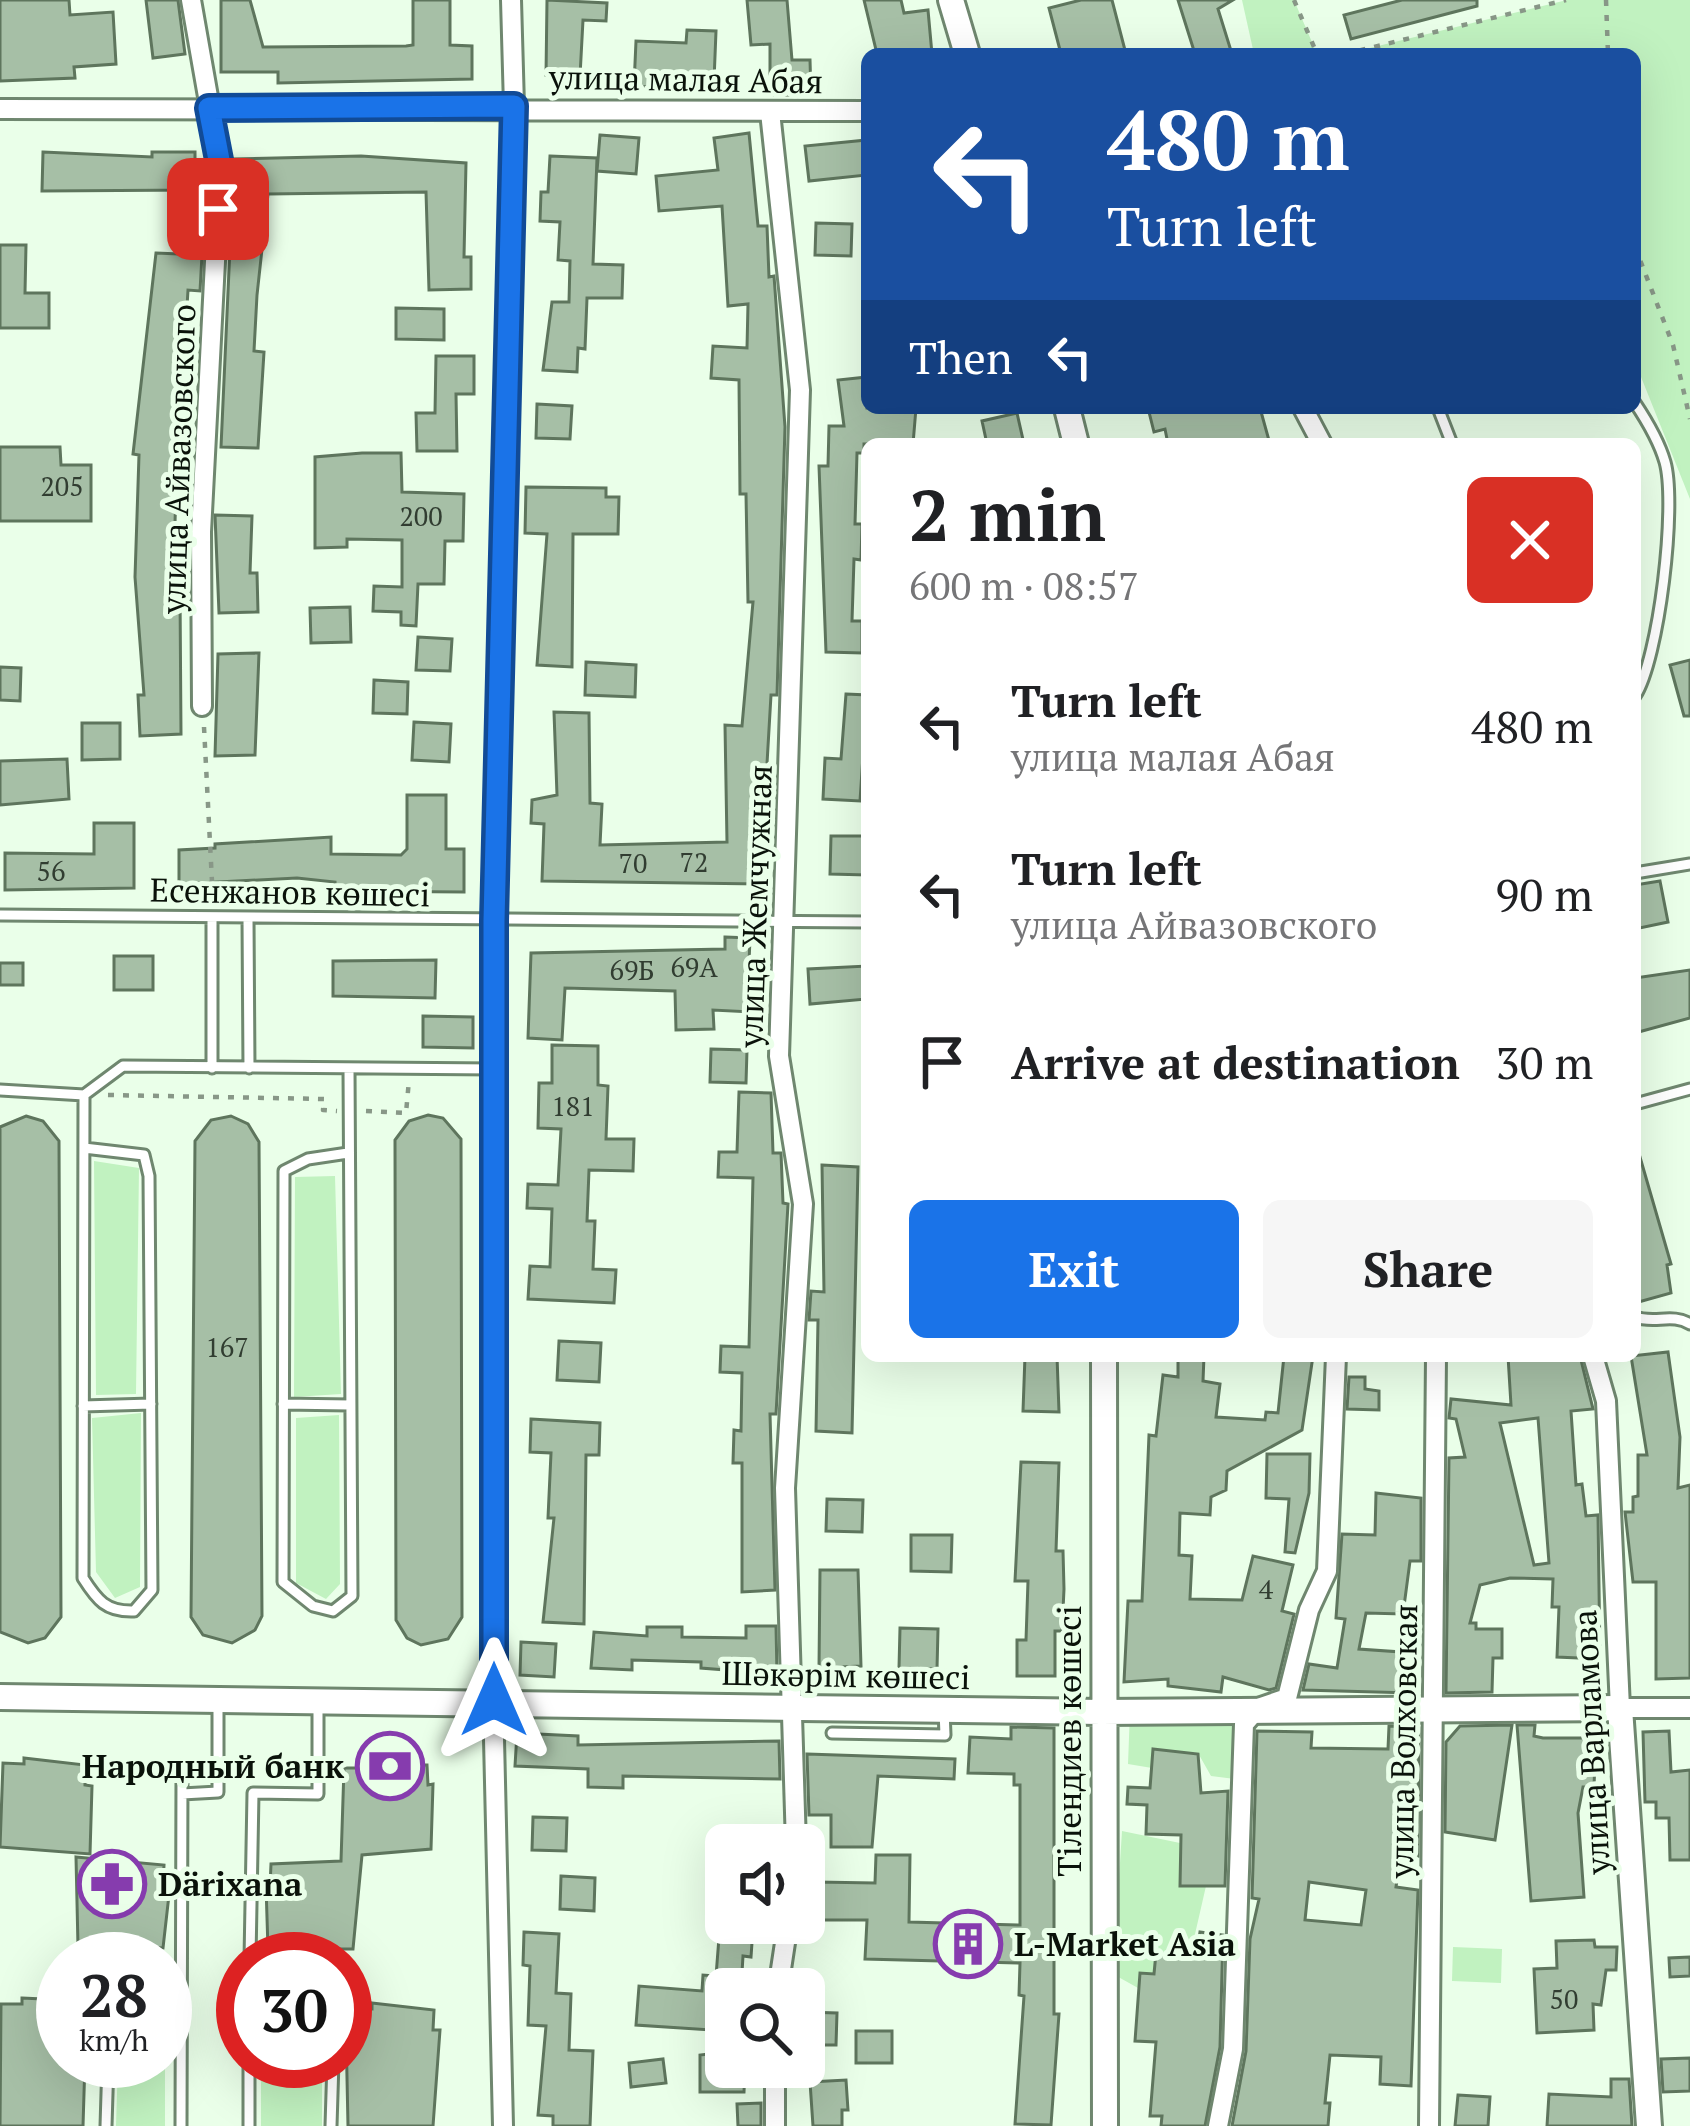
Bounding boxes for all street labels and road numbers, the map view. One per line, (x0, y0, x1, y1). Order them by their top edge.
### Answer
street label: улица малая Абая (548, 55, 823, 102)
street label: улица Айвазовского (151, 303, 204, 616)
street label: улица Жемчужная (728, 764, 781, 1049)
street label: Есенжанов көшесі (150, 868, 430, 915)
street label: улица Волховская (1379, 1603, 1426, 1880)
street label: Тілендиев көшесі (1047, 1605, 1090, 1877)
street label: улица Варламова (1562, 1609, 1619, 1876)
street label: Шәкәрім көшесі (721, 1651, 971, 1698)

